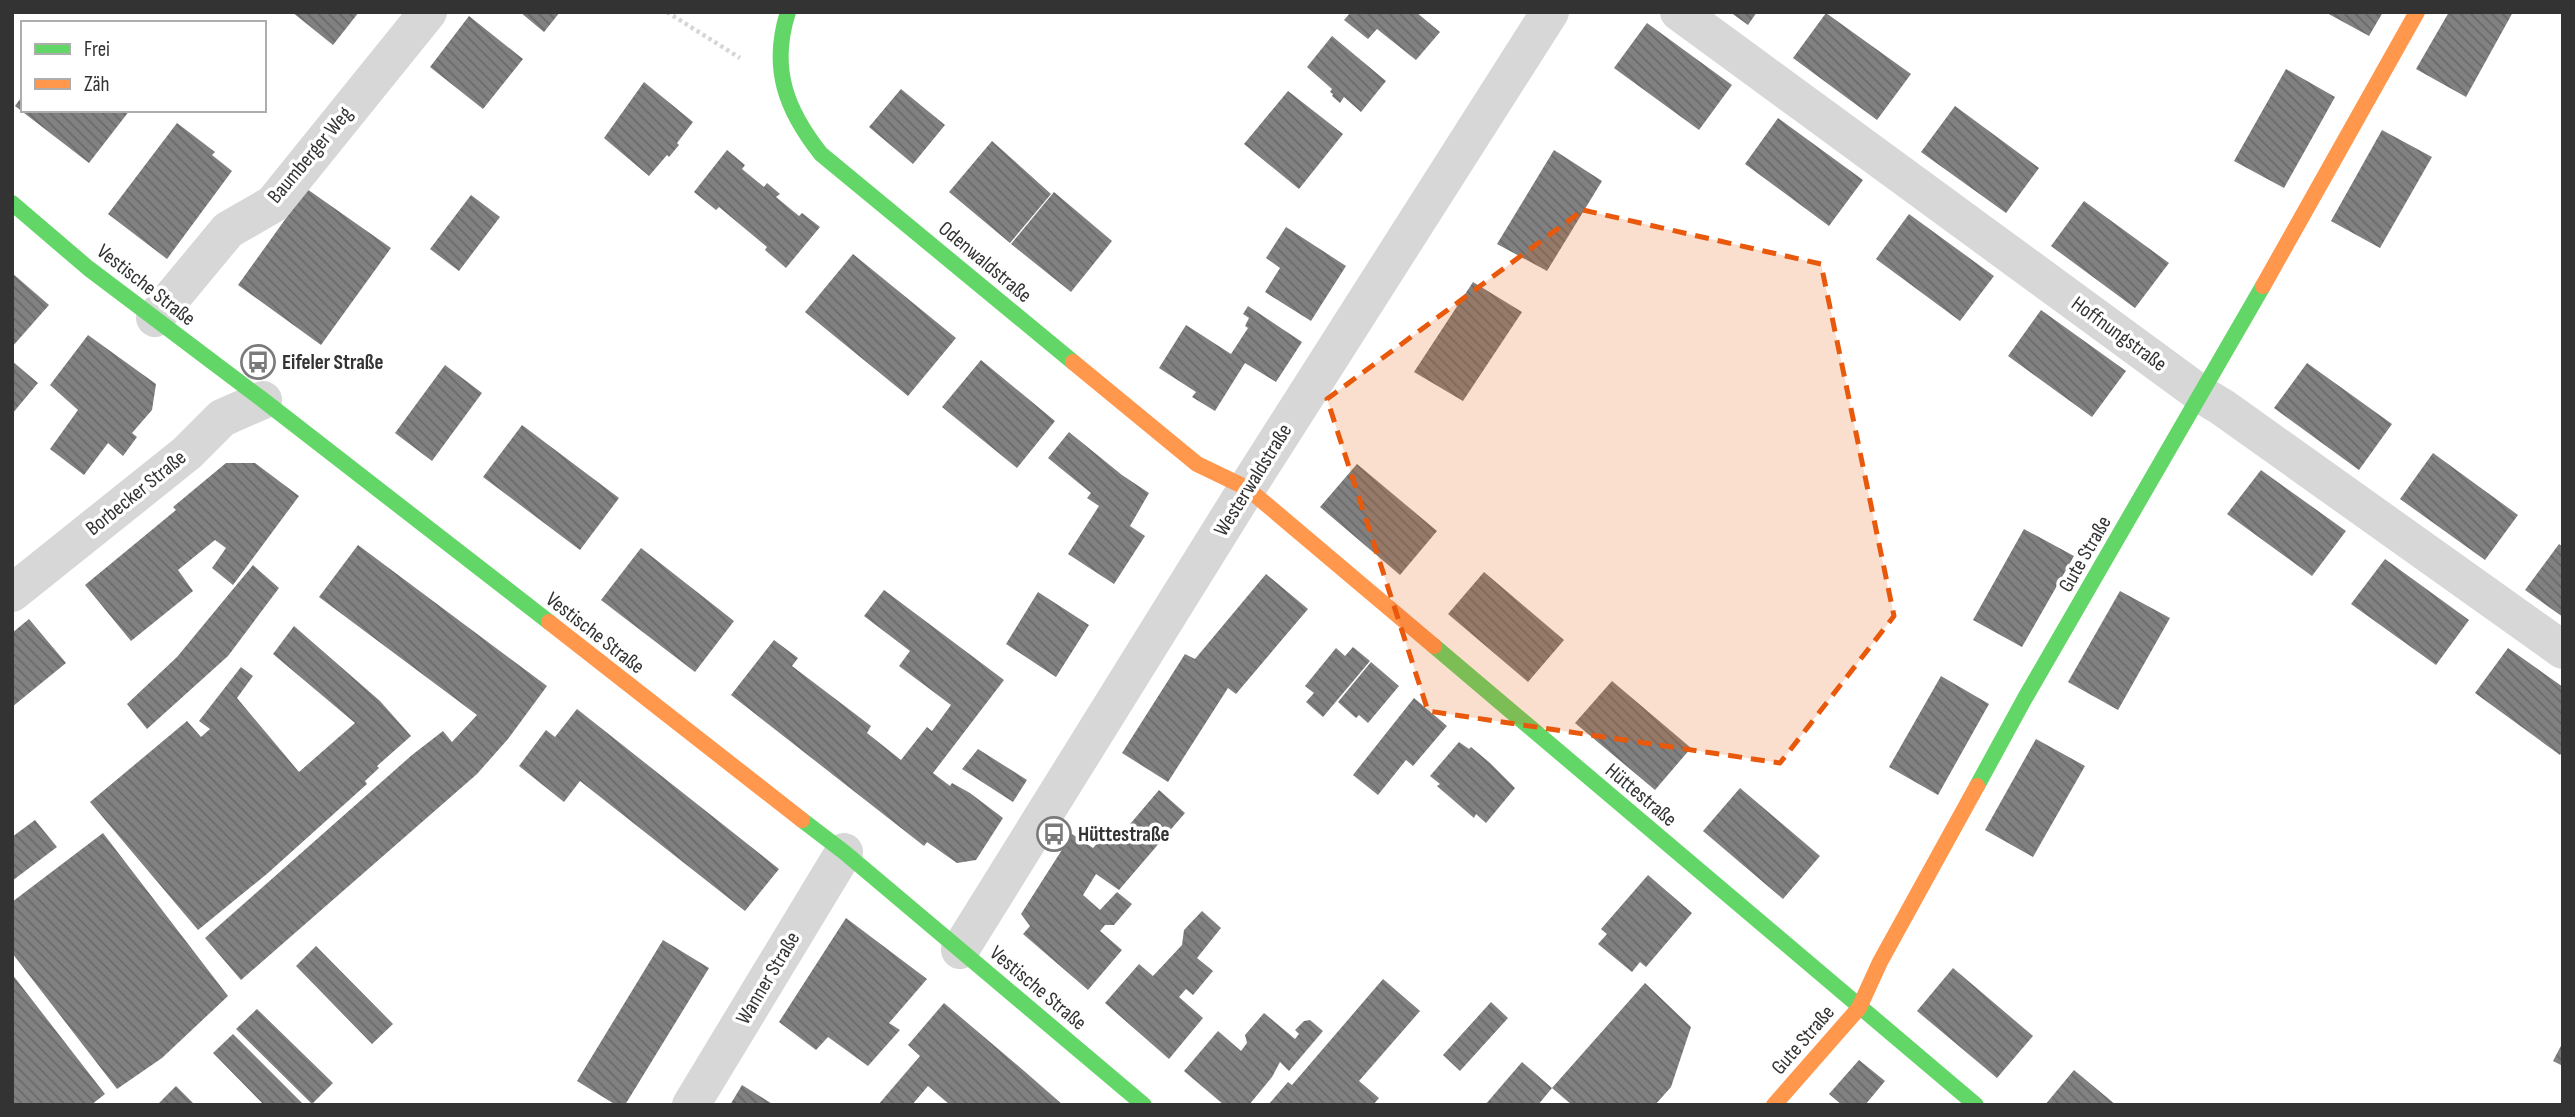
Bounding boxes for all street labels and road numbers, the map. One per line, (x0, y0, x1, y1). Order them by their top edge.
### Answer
street label: Baumberger Weg (262, 102, 358, 208)
street label: Odenwaldstraße (933, 216, 1037, 308)
street label: Vestische Straße (92, 239, 200, 331)
street label: Hoffnungstraße (2067, 291, 2171, 377)
street label: Westerwaldstraße (1209, 419, 1297, 541)
street label: Borbecker Straße (81, 445, 191, 541)
street label: Gute Straße (2053, 511, 2117, 597)
street label: Vestische Straße (541, 587, 649, 679)
street label: Hüttestraße (1600, 758, 1682, 832)
street label: Wanner Straße (731, 927, 805, 1029)
street label: Vestische Straße (985, 940, 1091, 1036)
street label: Gute Straße (1766, 1000, 1840, 1080)

